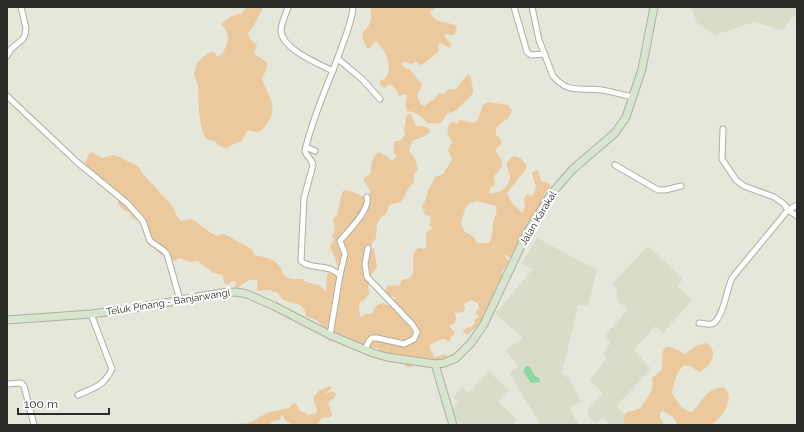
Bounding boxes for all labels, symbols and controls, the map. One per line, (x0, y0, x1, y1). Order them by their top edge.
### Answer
street label: Jalan Karakal (518, 189, 559, 247)
street label: Teluk Pinang - Banjarwangi (105, 287, 231, 317)
scale bar (18, 390, 109, 416)
text: 100 m (24, 397, 58, 411)

